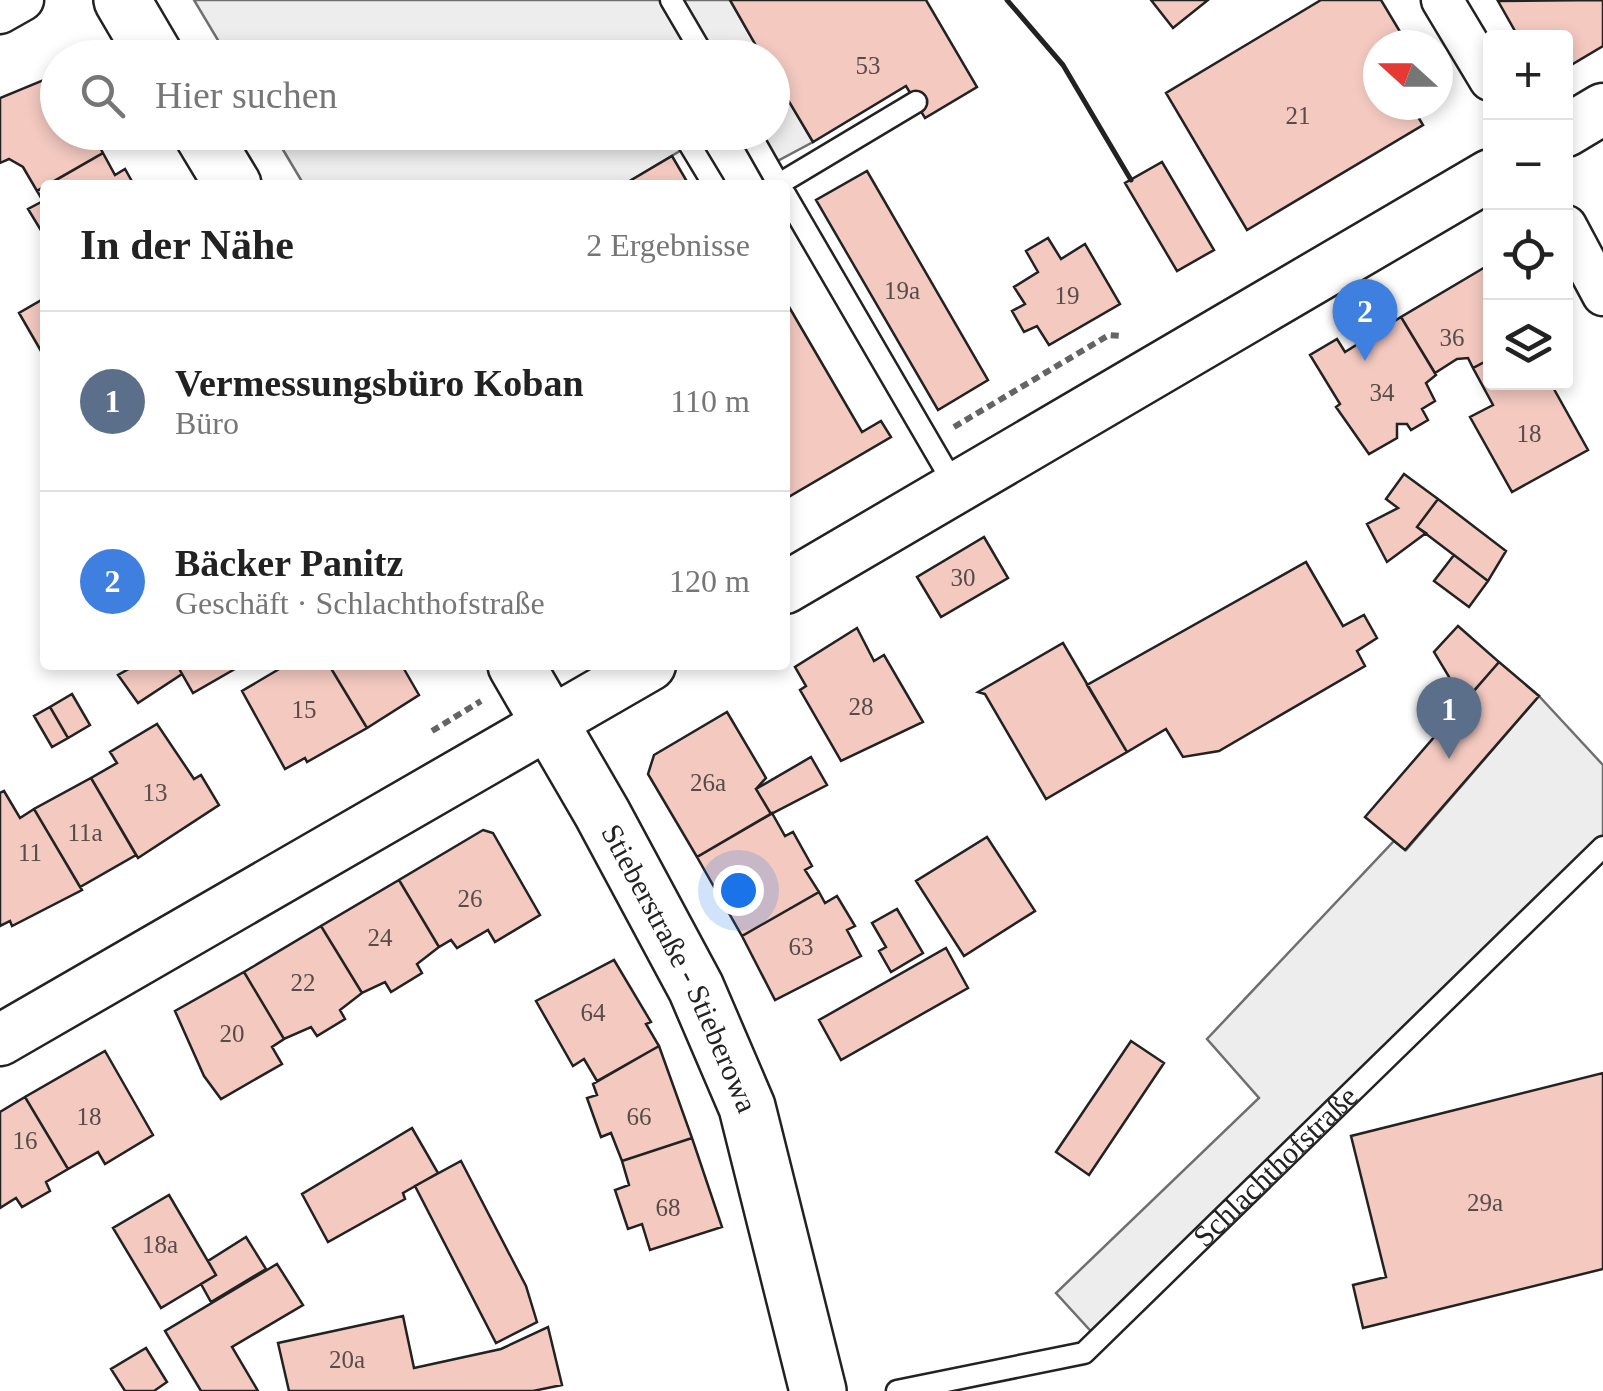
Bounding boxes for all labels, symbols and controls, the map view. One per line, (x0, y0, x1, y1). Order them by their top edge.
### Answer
north arrow (1363, 30, 1453, 120)
map controls (1483, 30, 1573, 390)
button: + (1483, 30, 1573, 120)
search box (40, 40, 790, 150)
house number: 53 (856, 52, 881, 79)
icon: search (75, 68, 130, 123)
text: Hier suchen (155, 74, 338, 116)
house number: 21 (1286, 102, 1311, 129)
button: − (1483, 120, 1573, 210)
button: locate (1483, 210, 1573, 300)
text: In der Nähe (80, 222, 294, 268)
text: 2 Ergebnisse (586, 227, 750, 263)
house number: 19a (884, 277, 920, 304)
pin: 2 (1332, 278, 1398, 361)
house number: 19 (1055, 282, 1080, 309)
button: layers (1483, 300, 1573, 390)
house number: 36 (1440, 324, 1465, 351)
text: Vermessungsbüro Koban (175, 362, 584, 404)
house number: 34 (1370, 379, 1395, 406)
text: 1 (105, 383, 121, 419)
text: 110 m (670, 383, 750, 419)
text: Büro (175, 405, 239, 441)
house number: 18 (1517, 420, 1542, 447)
text: Bäcker Panitz (175, 542, 403, 584)
text: 2 (105, 563, 121, 599)
text: 120 m (669, 563, 750, 599)
house number: 30 (951, 564, 976, 591)
text: Geschäft · Schlachthofstraße (175, 585, 545, 621)
pin: 1 (1416, 676, 1482, 759)
house number: 28 (849, 693, 874, 720)
house number: 15 (292, 696, 317, 723)
house number: 26a (690, 769, 726, 796)
house number: 13 (143, 779, 168, 806)
house number: 11a (67, 819, 103, 846)
street label: Stieberstraße - Stieberowa (595, 819, 764, 1117)
house number: 11 (18, 839, 42, 866)
your location (713, 865, 764, 916)
house number: 26 (458, 885, 483, 912)
house number: 24 (368, 924, 393, 951)
house number: 63 (789, 933, 814, 960)
house number: 22 (291, 969, 316, 996)
house number: 64 (581, 999, 606, 1026)
house number: 20 (220, 1020, 245, 1047)
street label: Schlachthofstraße (1186, 1079, 1363, 1253)
house number: 18 (77, 1103, 102, 1130)
house number: 66 (627, 1103, 652, 1130)
house number: 16 (13, 1127, 38, 1154)
house number: 29a (1467, 1189, 1503, 1216)
house number: 68 (656, 1194, 681, 1221)
house number: 18a (142, 1231, 178, 1258)
house number: 20a (329, 1346, 365, 1373)

